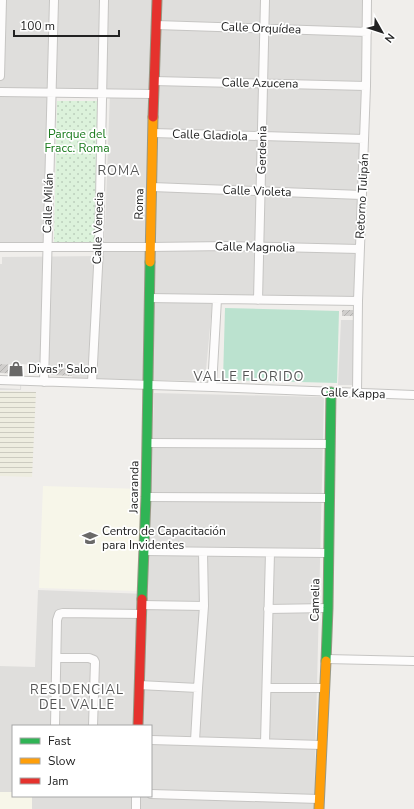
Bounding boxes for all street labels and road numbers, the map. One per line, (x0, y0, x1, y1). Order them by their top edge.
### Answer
street label: Calle Orquídea (221, 19, 301, 37)
street label: Calle Azucena (221, 74, 299, 92)
street label: Calle Gladiola (172, 126, 248, 144)
street label: Gerdenia (254, 126, 270, 174)
street label: Retorno Tulipán (352, 153, 372, 239)
street label: Calle Milán (39, 172, 57, 234)
street label: Calle Violeta (222, 182, 292, 200)
street label: Roma (131, 188, 147, 220)
street label: Calle Venecia (89, 191, 107, 265)
street label: Calle Magnolia (215, 238, 295, 256)
street label: Calle Kappa (320, 384, 386, 402)
street label: Jacaranda (126, 460, 142, 515)
street label: Camelia (307, 578, 323, 622)

